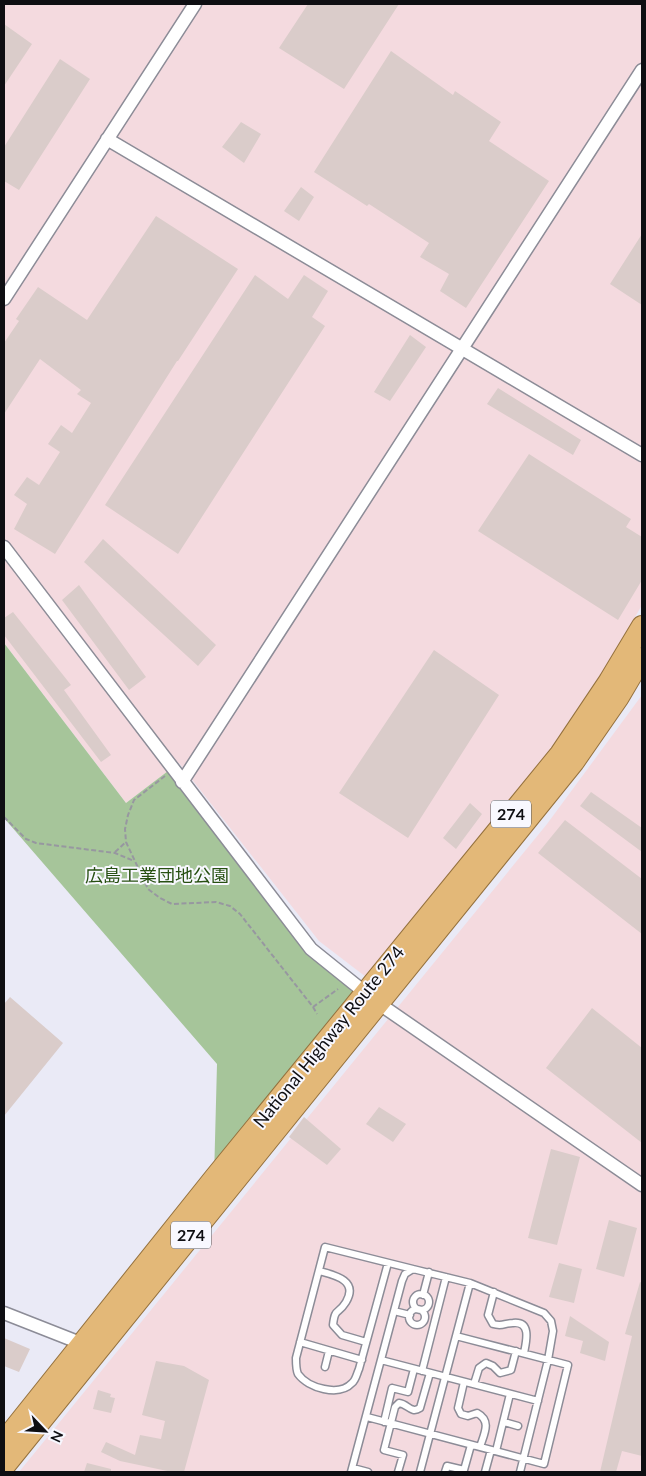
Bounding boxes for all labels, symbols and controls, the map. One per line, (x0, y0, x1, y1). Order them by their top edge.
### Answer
road number: 274 (491, 801, 531, 828)
park label: 広島工業団地公園 (85, 864, 229, 886)
street label: National Highway Route 274 (248, 941, 408, 1132)
road number: 274 (171, 1222, 211, 1248)
north arrow (20, 1406, 70, 1456)
text: N (47, 1428, 67, 1445)

